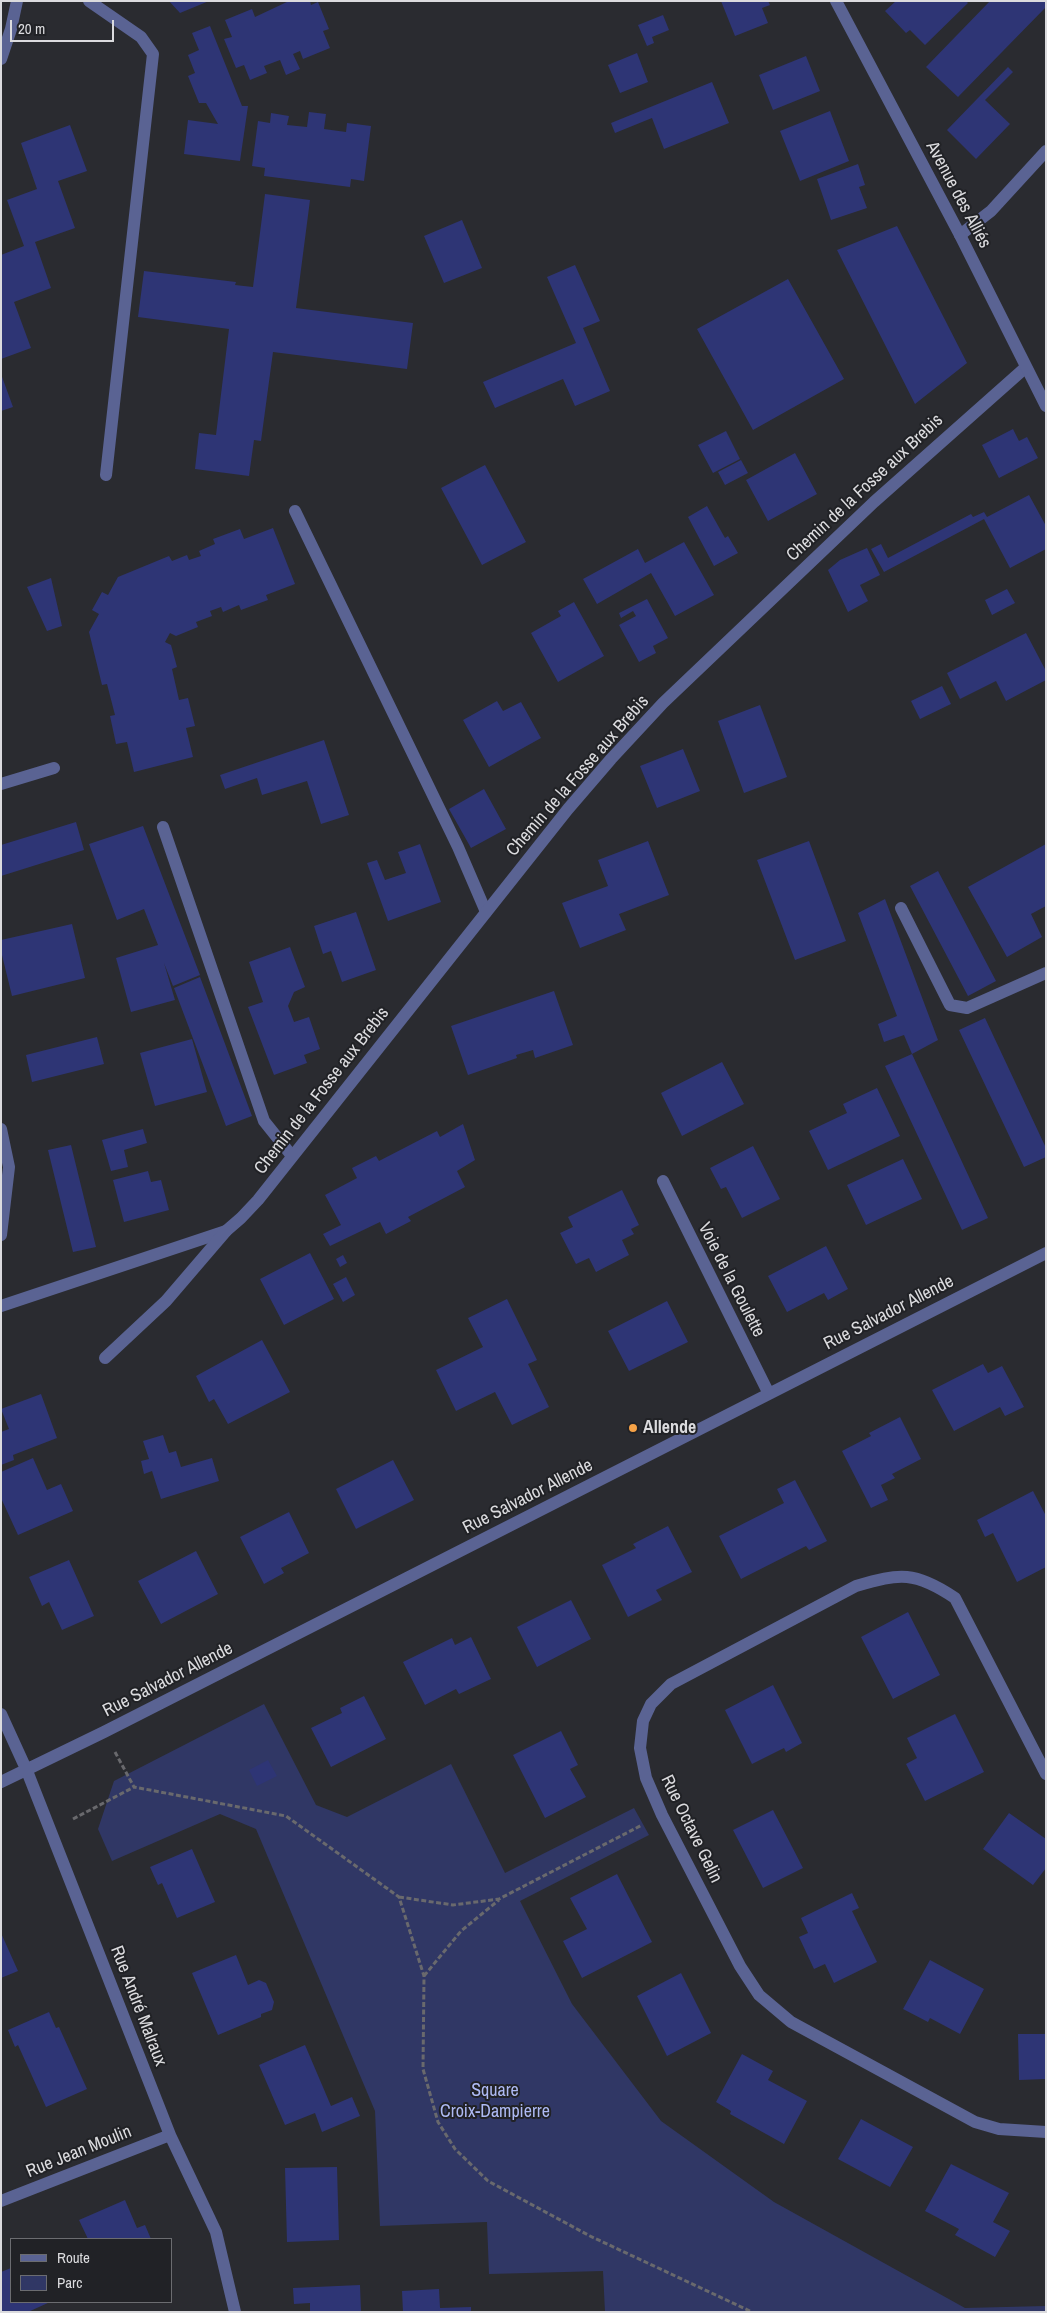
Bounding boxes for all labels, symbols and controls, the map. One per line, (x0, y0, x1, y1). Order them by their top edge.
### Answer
scale bar (12, 10, 116, 42)
text: 20 m (18, 18, 45, 39)
street label: Avenue des Alliés (921, 138, 995, 252)
street label: Chemin de la Fosse aux Brebis (782, 410, 948, 566)
street label: Chemin de la Fosse aux Brebis (502, 691, 654, 861)
street label: Chemin de la Fosse aux Brebis (250, 1003, 394, 1179)
street label: Voie de la Goulette (693, 1219, 769, 1341)
street label: Rue Salvador Allende (820, 1271, 958, 1355)
place label: Allende (643, 1417, 696, 1439)
marker: Allende (627, 1422, 639, 1434)
street label: Rue Salvador Allende (459, 1455, 597, 1539)
street label: Rue Salvador Allende (99, 1638, 237, 1722)
street label: Rue Octave Gelin (656, 1772, 726, 1886)
street label: Rue André Malraux (105, 1943, 171, 2069)
park label: Square Croix-Dampierre (440, 2080, 550, 2122)
street label: Rue Jean Moulin (23, 2121, 135, 2183)
legend (10, 2238, 172, 2303)
text: Route (57, 2247, 90, 2268)
text: Parc (57, 2272, 82, 2293)

